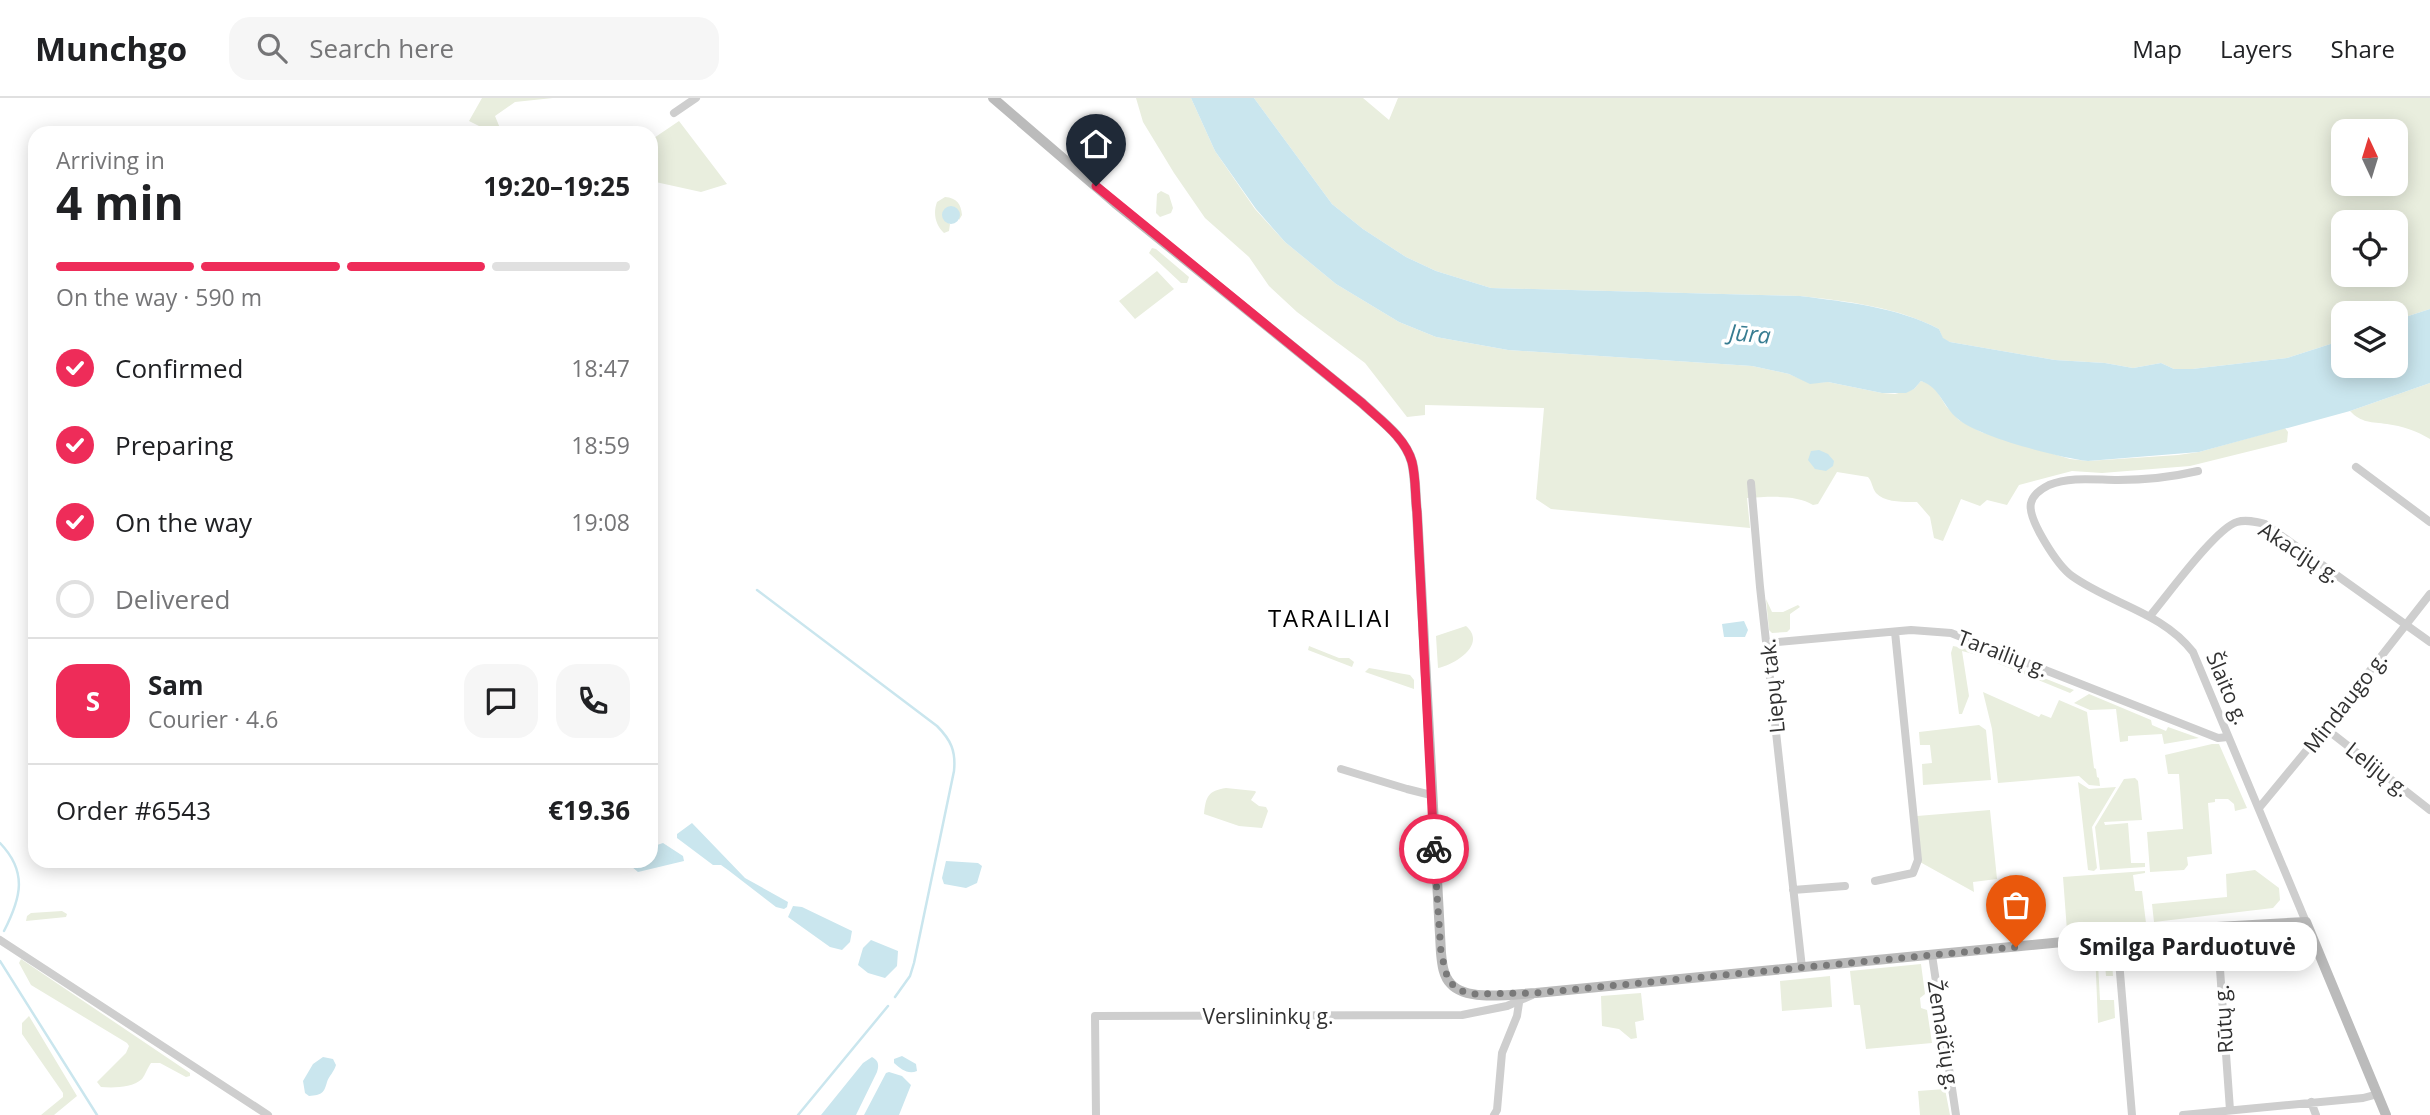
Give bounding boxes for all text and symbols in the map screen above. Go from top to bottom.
search box [229,17,719,80]
text: Munchgo [35,26,187,71]
icon: search [253,29,291,67]
text: Search here [309,30,454,66]
text: Map [2132,32,2182,65]
text: Layers [2220,32,2293,65]
text: Share [2331,32,2395,65]
pin [1066,114,1126,186]
north arrow [2331,119,2408,196]
map controls [2331,119,2408,378]
icon: home [1077,125,1115,163]
text: Arriving in [56,144,165,176]
text: 19:20–19:25 [483,168,630,204]
text: 4 min [56,171,184,233]
button: locate [2331,210,2408,287]
text: On the way · 590 m [56,281,262,313]
button: layers [2331,301,2408,378]
water label: Jūra [1724,315,1772,351]
icon: check [56,349,94,387]
text: Confirmed [115,350,243,386]
text: 18:47 [571,352,630,384]
icon: check [56,426,94,464]
text: Preparing [115,427,233,463]
text: 18:59 [571,429,630,461]
icon: check [56,503,94,541]
text: On the way [115,504,252,540]
text: 19:08 [571,506,630,538]
street label: Akacijų g. [2254,515,2346,589]
text: Delivered [115,581,230,617]
district label: TARAILIAI [1268,601,1392,634]
street label: Tarailių g. [1954,623,2052,683]
street label: Liepų tak. [1753,637,1791,735]
street label: Mindaugo g. [2297,646,2393,758]
street label: Šlaito g. [2200,647,2256,729]
button: chat [464,664,538,738]
button: phone [556,664,630,738]
text: Sam [148,667,204,703]
text: S [86,683,100,719]
text: Courier · 4.6 [148,703,278,735]
street label: Lelijų g. [2340,735,2416,803]
text: Order #6543 [56,792,211,828]
text: €19.36 [548,792,630,828]
courier [1399,814,1469,884]
icon: bike [1415,830,1453,868]
pin [1986,875,2046,947]
icon: bag [1997,886,2035,924]
callout: Smilga Parduotuvė [2058,922,2317,972]
text: Smilga Parduotuvė [2079,930,2296,962]
street label: Žemaičių g. [1922,978,1966,1092]
street label: Rūtų g. [2207,984,2239,1054]
street label: Verslininkų g. [1203,1002,1333,1030]

